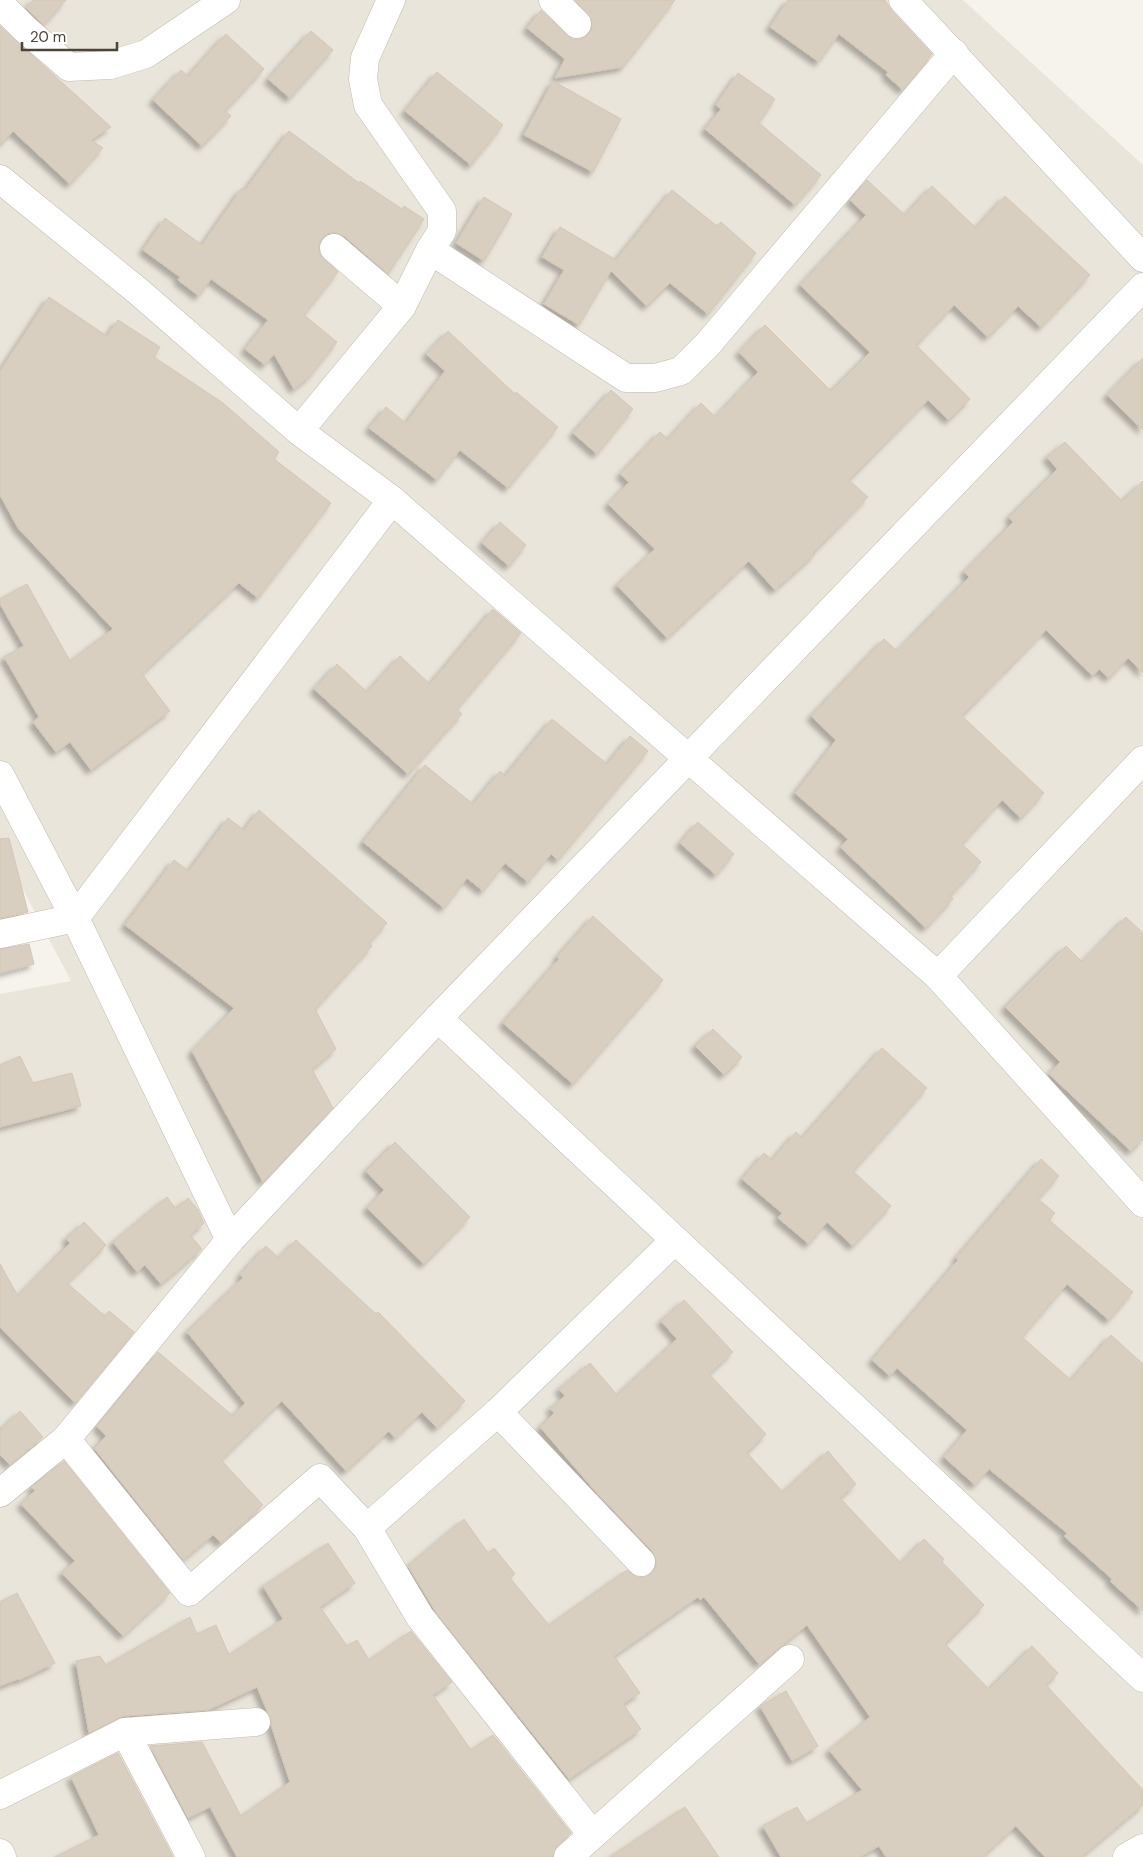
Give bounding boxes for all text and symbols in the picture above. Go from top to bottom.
scale bar [22,20,118,52]
text: 20 m [30,27,66,47]

